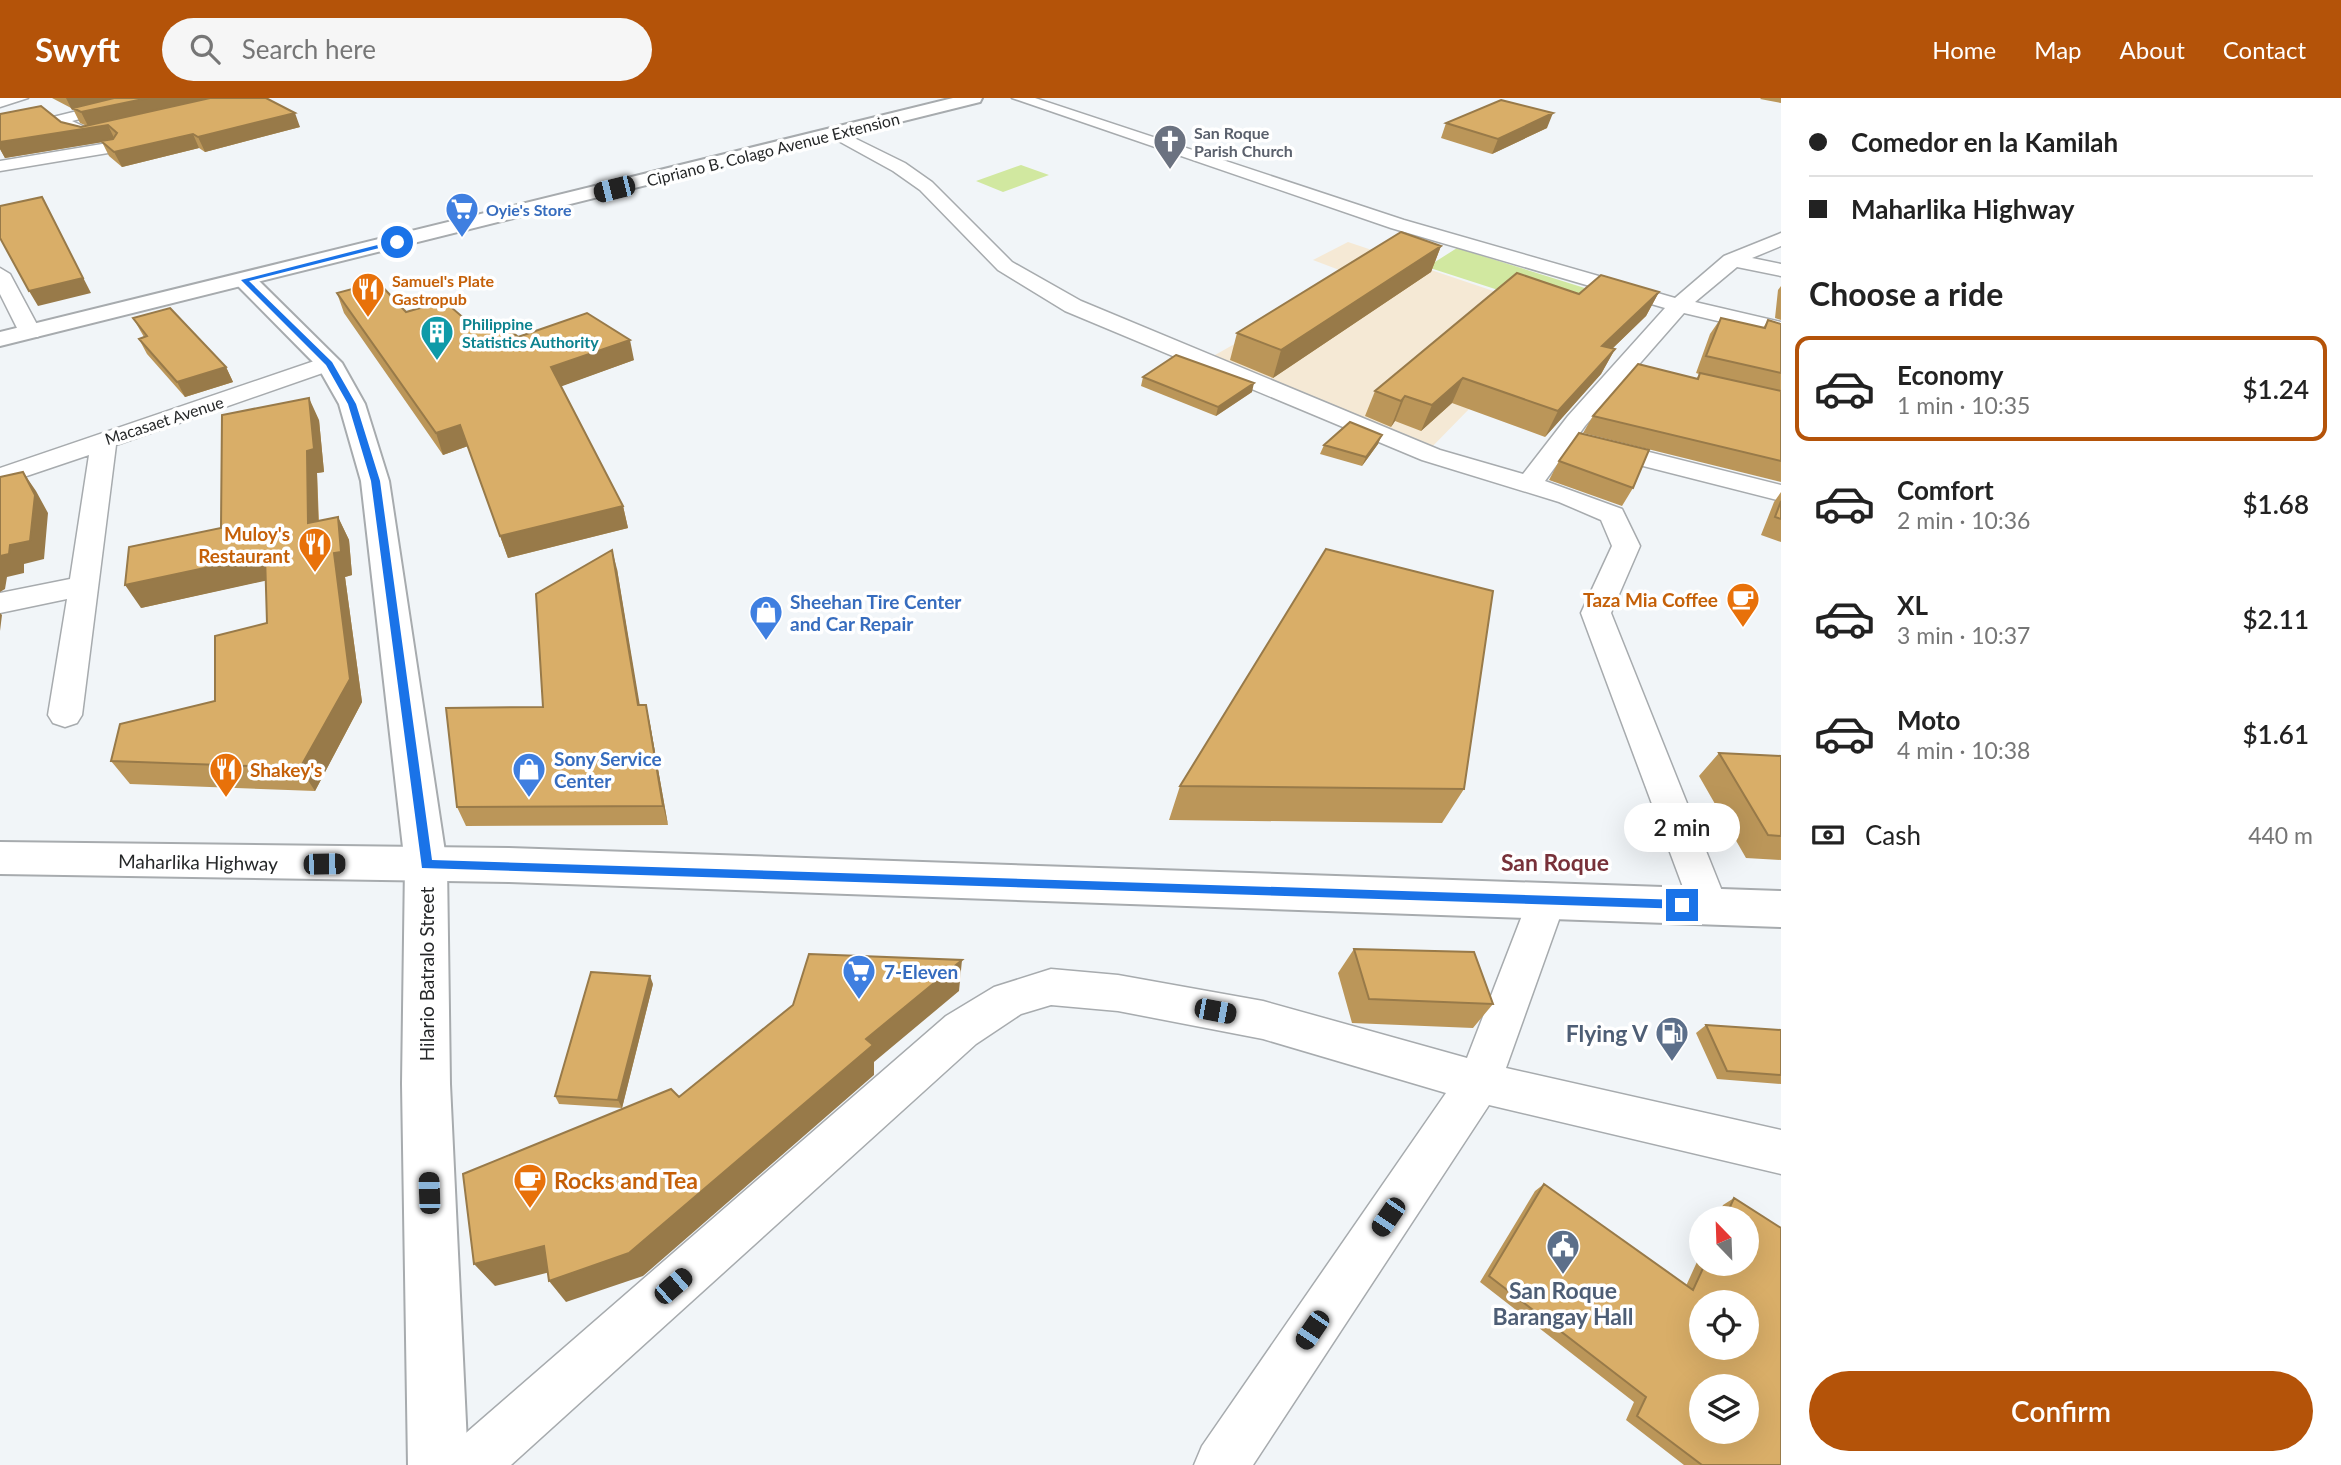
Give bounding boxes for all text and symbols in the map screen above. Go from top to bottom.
search box [162,18,652,81]
text: Swyft [35,29,120,69]
icon: search [186,30,224,68]
text: Search here [242,33,376,65]
text: Home [1932,35,1996,64]
text: Map [2034,35,2082,64]
text: About [2120,35,2185,64]
text: Contact [2223,35,2306,64]
street label: Cipriano B. Colago Avenue Extension [645,108,901,190]
church icon: San Roque Parish Church [1151,122,1189,171]
place label: San Roque Parish Church [1194,123,1293,160]
text: Comedor en la Kamilah [1851,126,2118,158]
car [592,174,637,204]
supermarket icon: Oyie's Store [443,190,481,239]
text: Maharlika Highway [1851,193,2074,225]
place label: Oyie's Store [486,200,572,219]
route start [381,226,413,258]
restaurant icon: Samuel's Plate Gastropub [349,270,387,319]
place label: Samuel's Plate Gastropub [392,271,495,308]
text: Choose a ride [1809,274,2003,313]
building icon: Philippine Statistics Authority [418,313,456,362]
place label: Philippine Statistics Authority [462,314,599,351]
icon: car [1813,357,1876,420]
text: Economy [1897,359,2003,391]
text: $1.24 [2243,373,2309,405]
text: 1 min · 10:35 [1897,391,2030,419]
street label: Macasaet Avenue [102,392,226,448]
icon: car [1813,472,1876,535]
text: Comfort [1897,474,1994,506]
text: $1.68 [2243,488,2309,520]
text: 2 min · 10:36 [1897,506,2030,534]
place label: Muloy's Restaurant [198,522,290,567]
restaurant icon: Muloy's Restaurant [296,525,334,574]
cafe icon: Taza Mia Coffee [1724,580,1762,629]
icon: car [1813,587,1876,650]
place label: Taza Mia Coffee [1583,588,1718,611]
text: XL [1897,589,1928,621]
place label: Sheehan Tire Center and Car Repair [790,590,962,635]
shop icon: Sheehan Tire Center and Car Repair [747,593,785,642]
text: $2.11 [2243,603,2309,635]
text: 3 min · 10:37 [1897,621,2030,649]
icon: car [1813,702,1876,765]
text: Moto [1897,704,1960,736]
text: $1.61 [2243,718,2309,750]
text: 4 min · 10:38 [1897,736,2030,764]
place label: Sony Service Center [554,747,662,792]
restaurant icon: Shakey's [207,750,245,799]
shop icon: Sony Service Center [510,750,548,799]
place label: Shakey's [250,758,322,781]
callout: 2 min [1624,804,1740,852]
text: 2 min [1654,813,1710,841]
icon: cash [1809,816,1847,854]
text: Cash [1865,819,1921,851]
text: 440 m [2248,821,2313,849]
district label: San Roque [1501,848,1609,876]
street label: Maharlika Highway [118,849,278,875]
car [303,853,346,875]
street label: Hilario Batralo Street [415,887,438,1061]
route end [1666,889,1698,921]
supermarket icon: 7-Eleven [840,952,878,1001]
place label: 7-Eleven [884,960,958,983]
car [1193,997,1238,1025]
fuel station icon: Flying V [1653,1014,1691,1063]
place label: Flying V [1566,1019,1649,1047]
cafe icon: Rocks and Tea [511,1161,549,1210]
place label: Rocks and Tea [554,1166,698,1194]
car [418,1172,441,1214]
car [1368,1194,1409,1240]
north arrow [1689,1206,1759,1276]
map controls [1689,1206,1759,1444]
public building icon: San Roque Barangay Hall [1544,1227,1582,1276]
car [651,1264,696,1308]
place label: San Roque Barangay Hall [1493,1276,1633,1330]
button: locate [1689,1290,1759,1360]
car [1292,1307,1333,1353]
button: Confirm [1809,1371,2313,1451]
button: layers [1689,1374,1759,1444]

